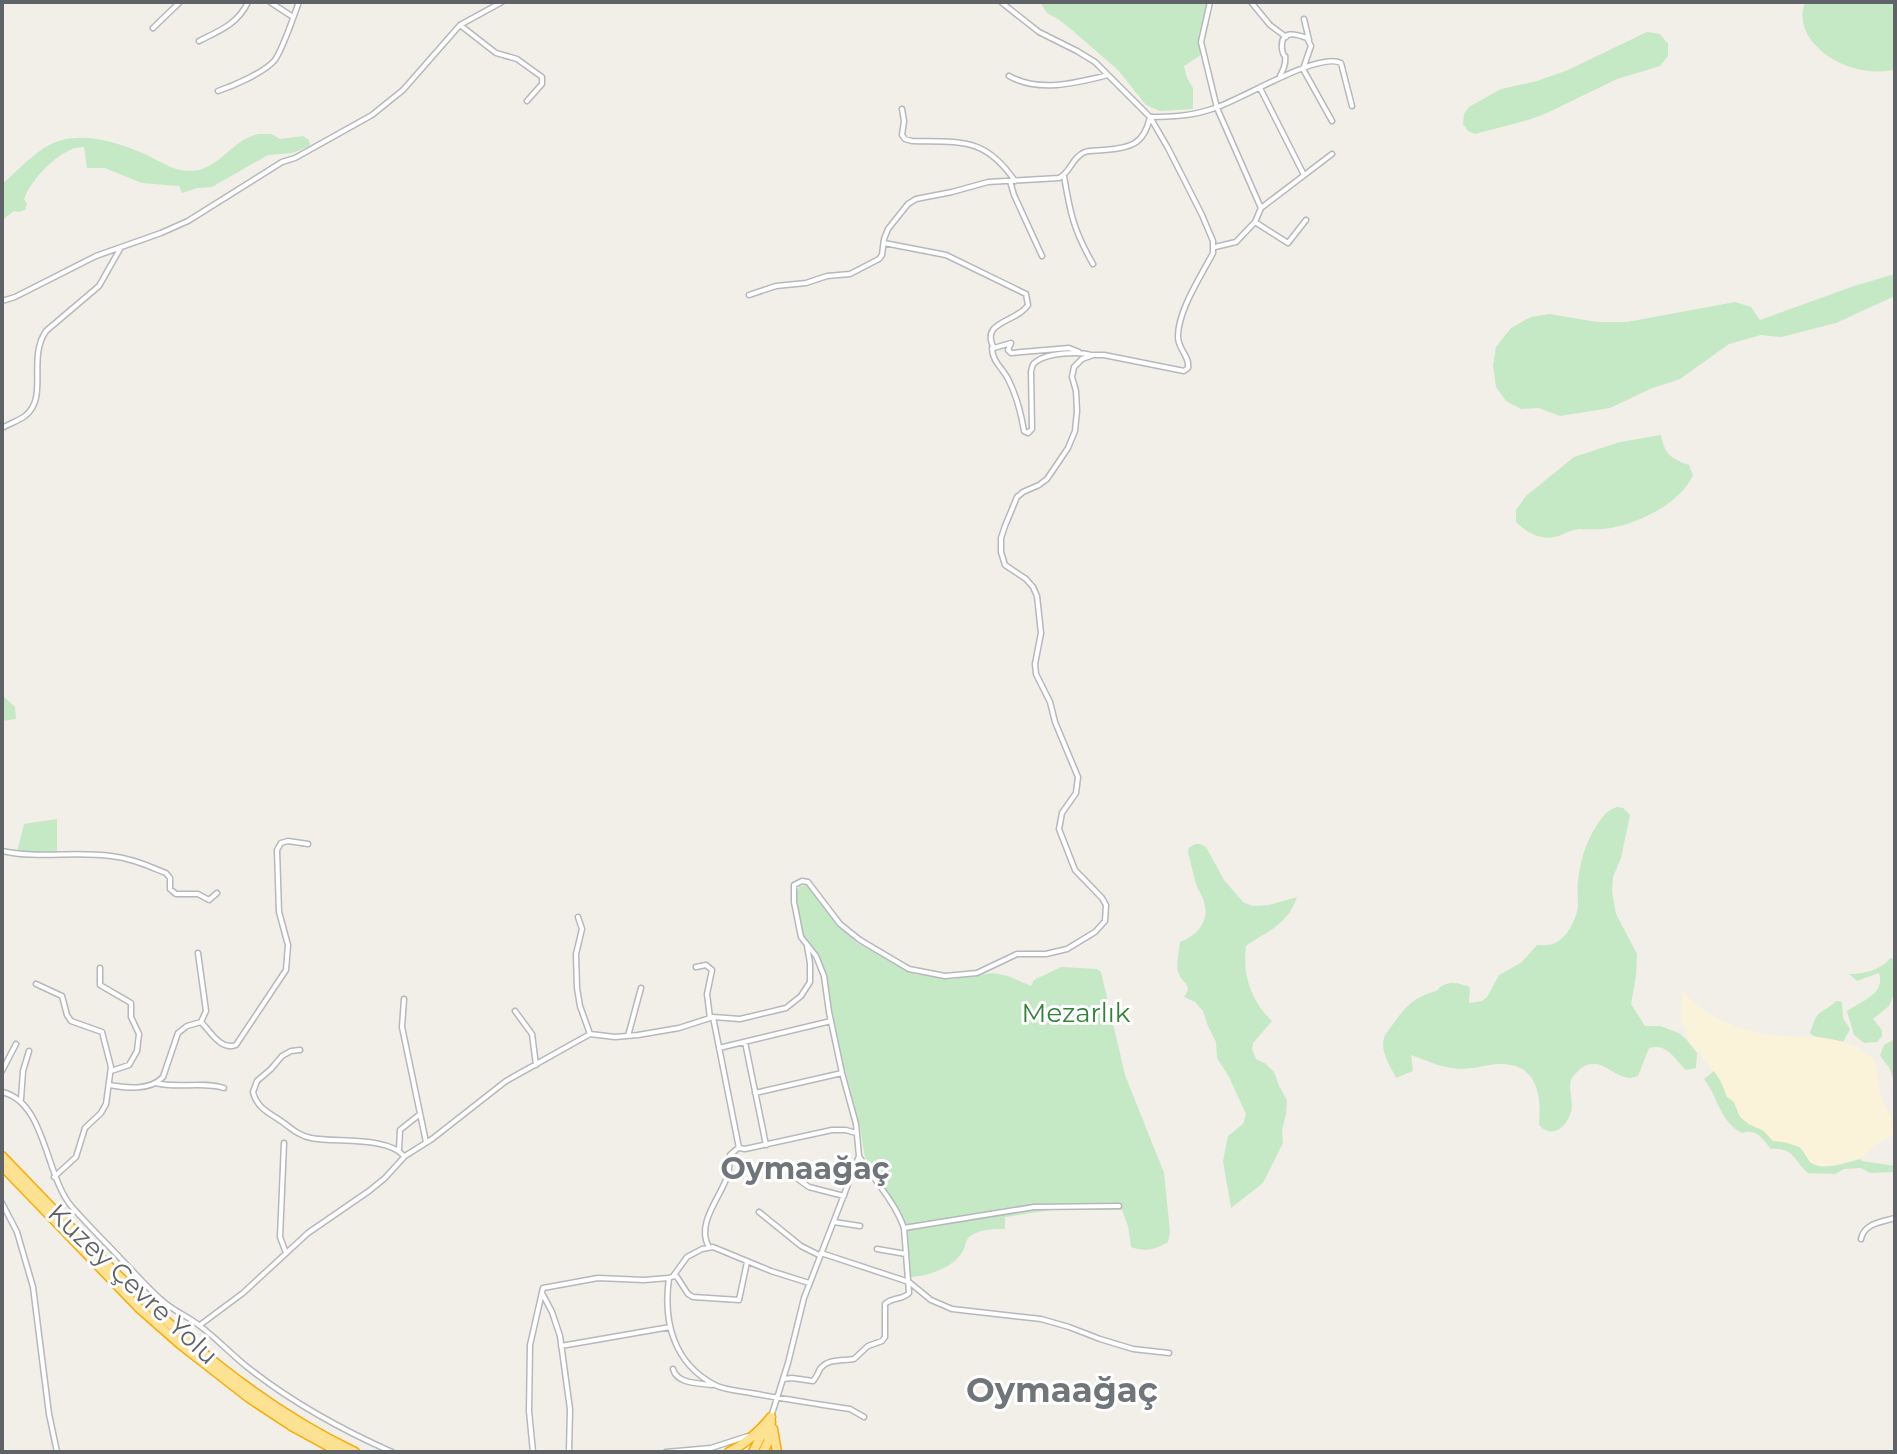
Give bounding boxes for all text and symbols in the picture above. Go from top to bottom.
park label: Mezarlık [1022,997,1131,1029]
district label: Oymaağaç [720,1150,890,1187]
street label: Kuzey Çevre Yolu [41,1197,225,1371]
district label: Oymaağaç [966,1369,1158,1411]

